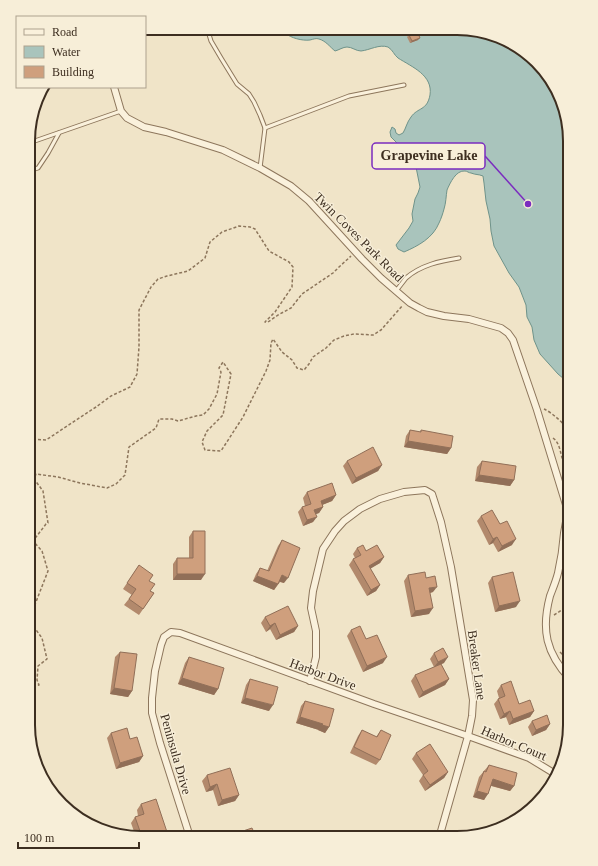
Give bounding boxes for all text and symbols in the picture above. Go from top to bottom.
legend [16,16,146,88]
text: Road [52,25,77,39]
text: Water [52,45,80,59]
text: Building [52,65,94,79]
callout: Grapevine Lake [372,143,485,169]
text: Grapevine Lake [381,148,477,163]
street label: Twin Coves Park Road [311,189,407,285]
street label: Breaker Lane [465,629,489,701]
street label: Harbor Drive [288,655,359,693]
street label: Peninsula Drive [157,712,195,796]
street label: Harbor Court [479,722,549,764]
scale bar [18,824,139,850]
text: 100 m [24,831,55,845]

